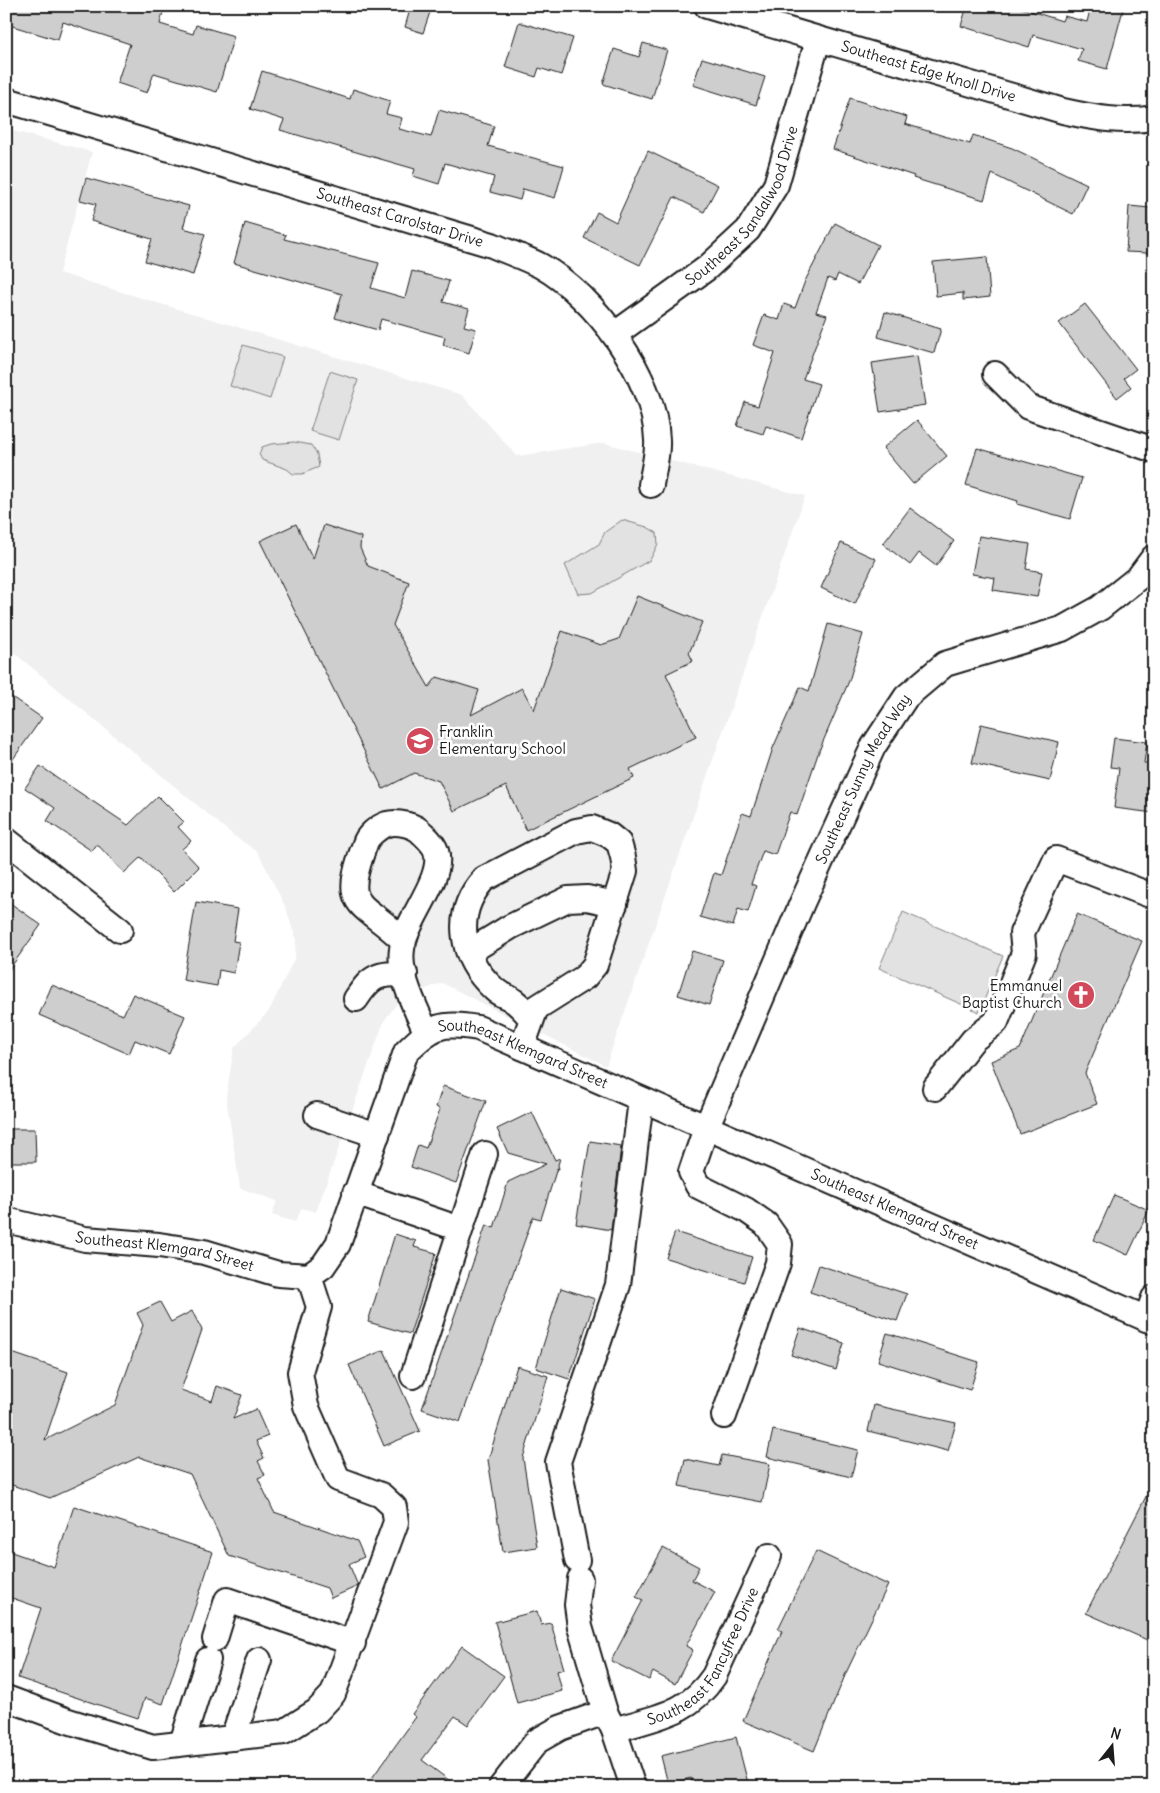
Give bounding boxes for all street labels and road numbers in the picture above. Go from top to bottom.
street label: Southeast Edge Knoll Drive [839,36,1018,106]
street label: Southeast Sandalwood Drive [681,124,802,290]
street label: Southeast Carolstar Drive [314,183,486,251]
street label: Southeast Sunny Mead Way [811,690,914,867]
street label: Southeast Klemgard Street [436,1015,611,1092]
street label: Southeast Klemgard Street [808,1164,981,1253]
street label: Southeast Klemgard Street [74,1227,256,1275]
street label: Southeast Fancyfree Drive [645,1584,762,1729]

